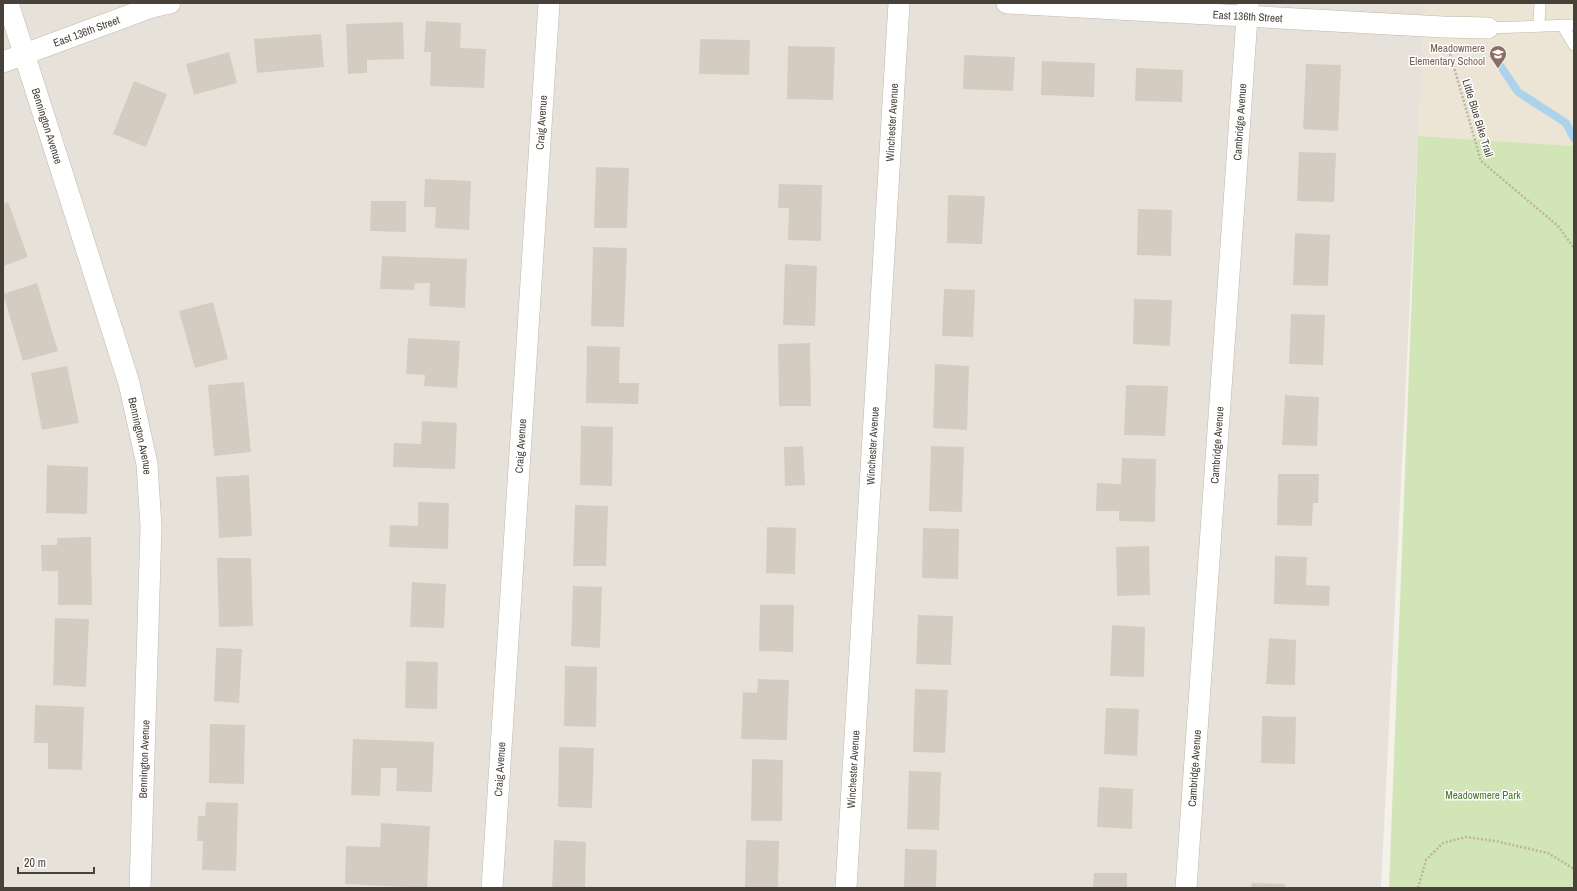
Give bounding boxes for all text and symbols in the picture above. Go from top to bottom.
street label: East 136th Street [1212,7,1283,25]
street label: East 136th Street [51,12,122,50]
place label: Meadowmere Elementary School [1409,41,1485,68]
school or university icon: Meadowmere Elementary School [1488,44,1508,69]
street label: Little Blue Bike Trail [1460,77,1496,159]
street label: Winchester Avenue [883,83,901,162]
street label: Cambridge Avenue [1230,83,1249,161]
street label: Bennington Avenue [29,86,66,166]
street label: Craig Avenue [533,95,550,150]
street label: Bennington Avenue [125,396,155,475]
street label: Winchester Avenue [863,406,882,485]
street label: Cambridge Avenue [1207,406,1227,484]
street label: Craig Avenue [512,418,529,474]
street label: Bennington Avenue [136,719,152,799]
street label: Cambridge Avenue [1185,729,1204,807]
street label: Winchester Avenue [844,730,862,809]
street label: Craig Avenue [491,742,508,797]
park label: Meadowmere Park [1445,788,1521,802]
scale bar [18,849,94,875]
text: 20 m [24,855,46,871]

